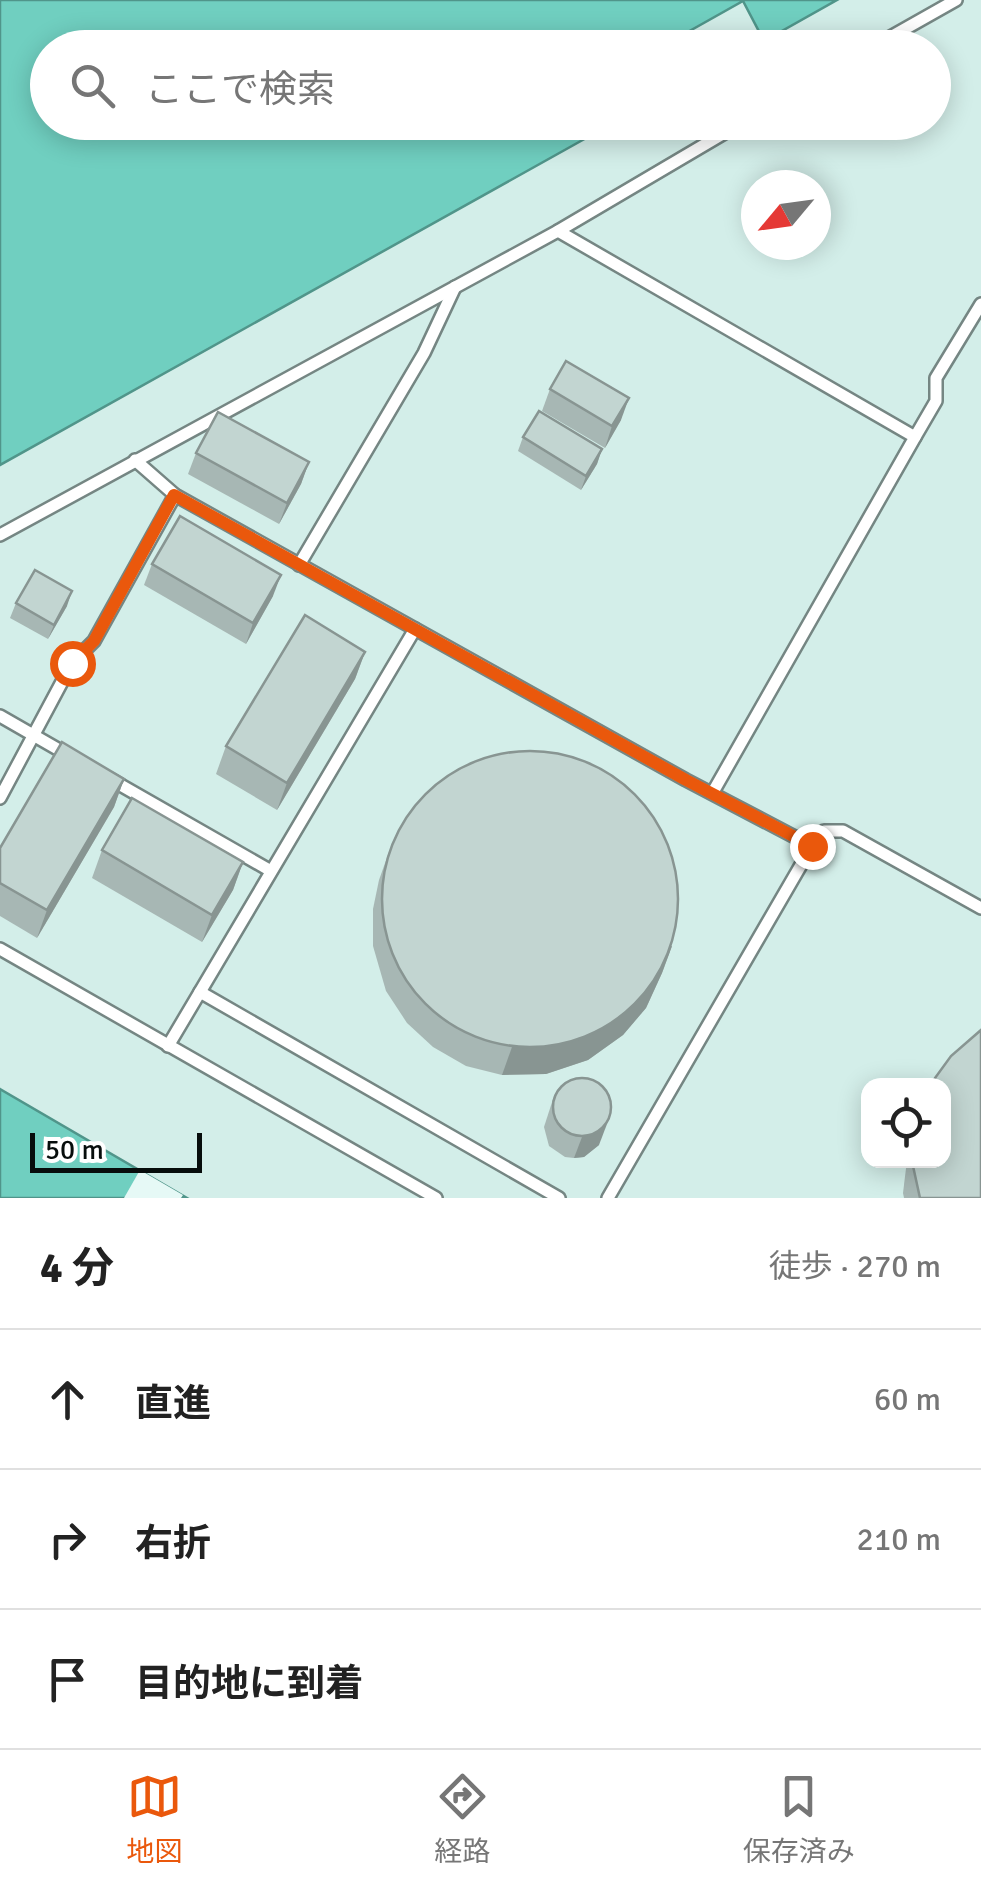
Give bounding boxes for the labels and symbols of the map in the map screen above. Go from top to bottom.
north arrow [741,170,831,260]
route start [50,641,96,687]
route end [790,824,836,870]
scale bar [30,1128,202,1172]

